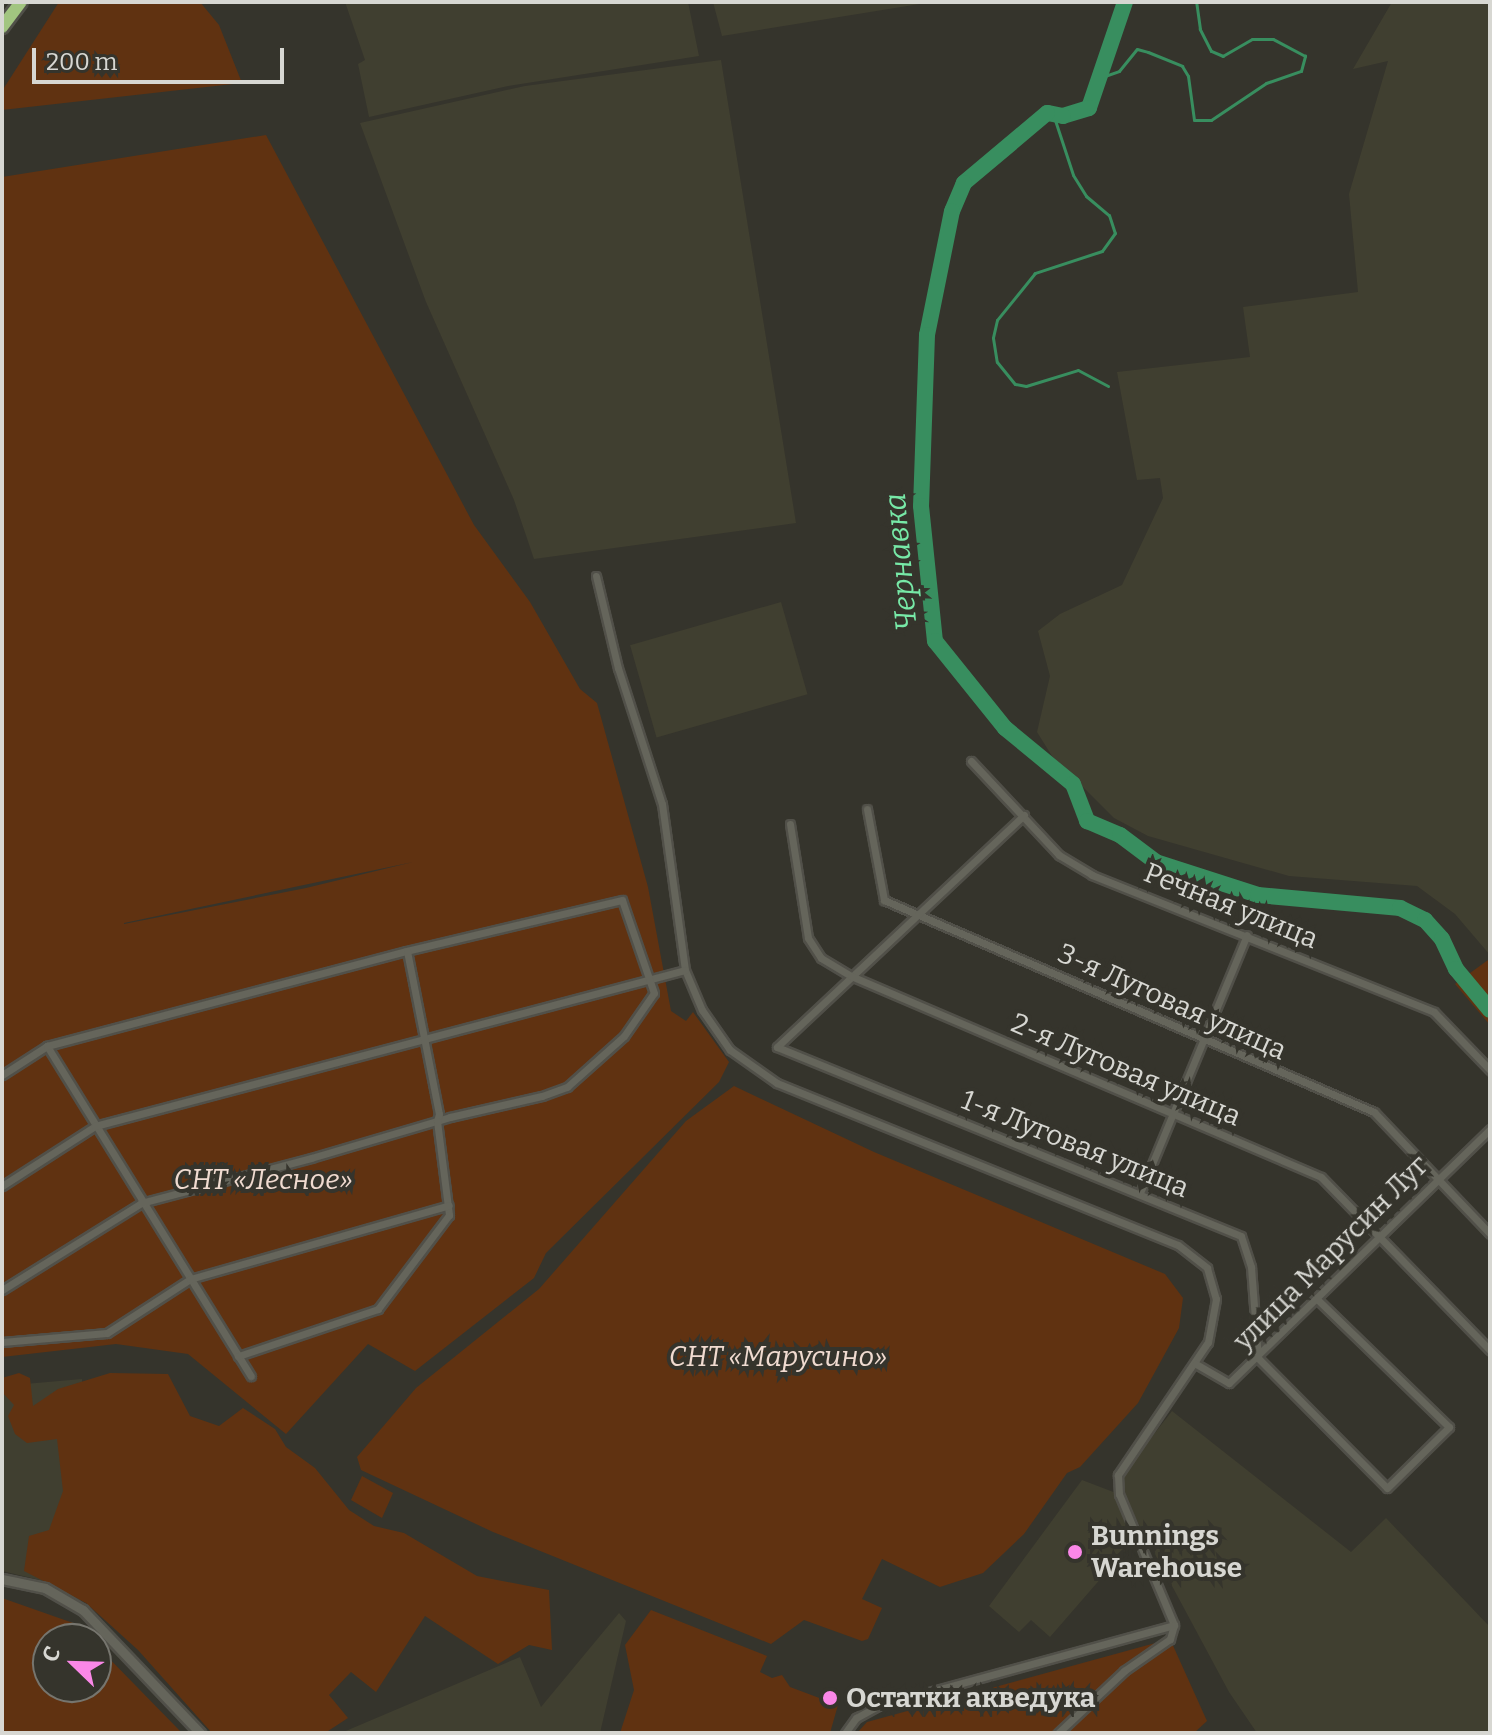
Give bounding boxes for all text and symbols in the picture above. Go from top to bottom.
scale bar [36,32,288,82]
text: 200 m [46,48,118,76]
water label: Чернавка [877,492,925,632]
street label: Речная улица [1139,856,1323,956]
street label: 3-я Луговая улица [1052,936,1292,1068]
street label: 2-я Луговая улица [1006,1006,1246,1134]
street label: 1-я Луговая улица [956,1083,1194,1205]
street label: улица Марусин Луг [1227,1149,1435,1357]
park label: СНТ «Лесное» [173,1163,353,1197]
park label: СНТ «Марусино» [669,1340,887,1374]
place label: Bunnings Warehouse [1091,1519,1242,1585]
marker: Bunnings Warehouse [1066,1543,1084,1561]
north arrow [32,1623,112,1703]
text: С [36,1643,66,1666]
place label: Остатки акведука [846,1681,1095,1715]
marker: Остатки акведука [821,1689,839,1707]

